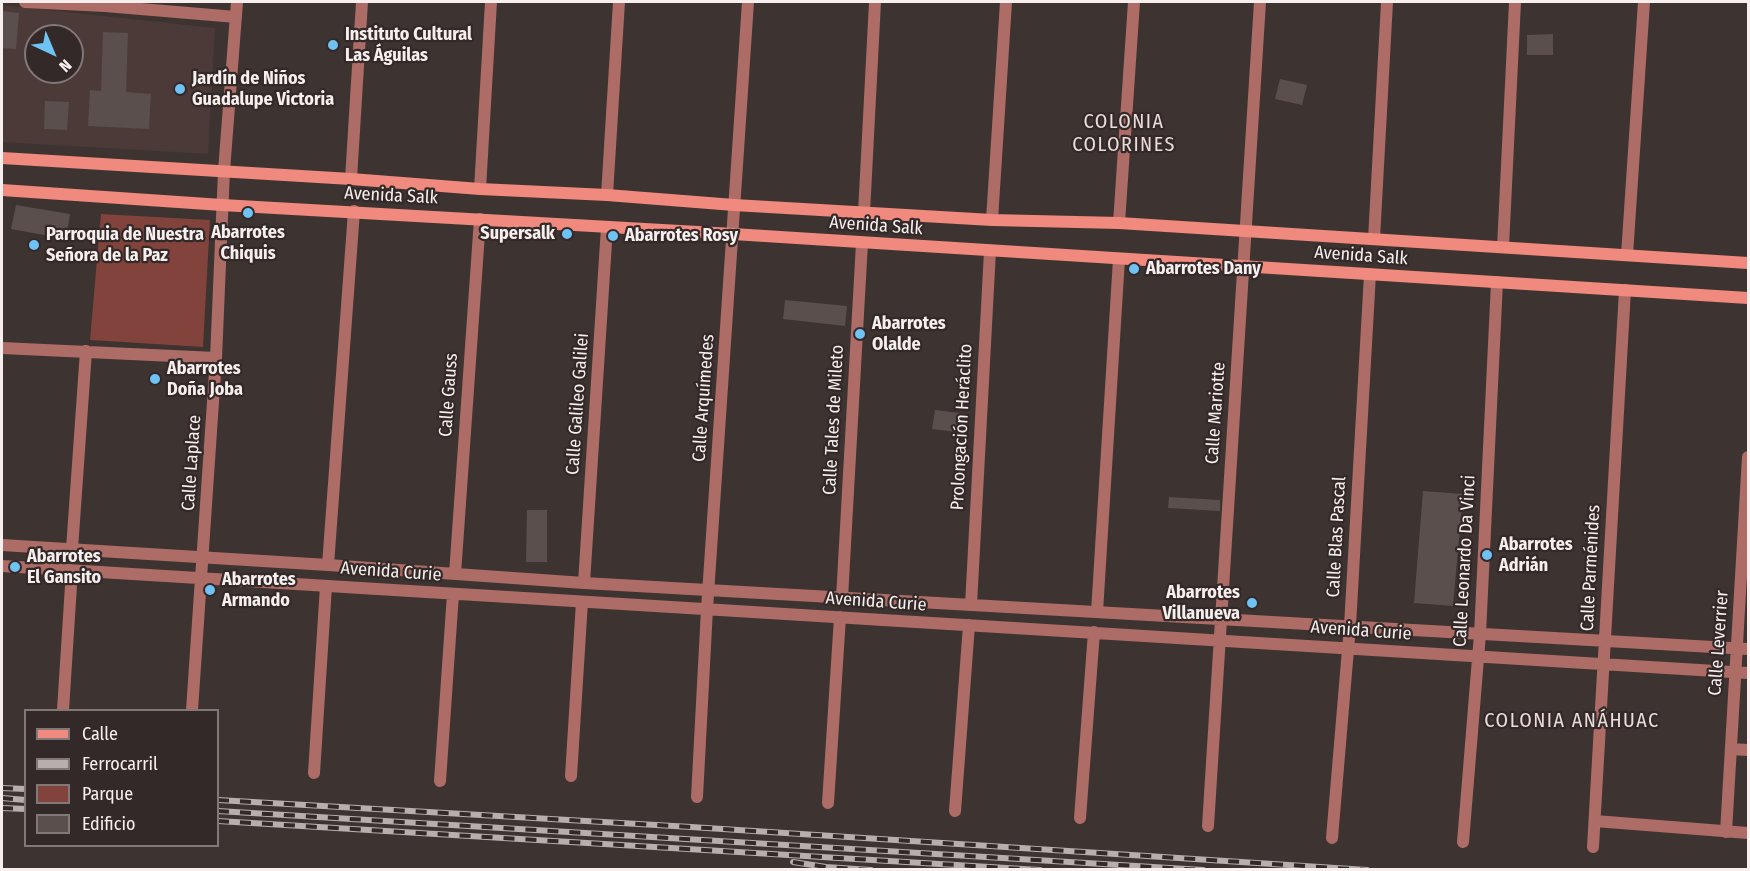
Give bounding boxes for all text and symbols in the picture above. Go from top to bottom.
north arrow [24,24,84,84]
place label: Instituto Cultural Las Águilas [345,24,472,66]
marker: Instituto Cultural Las Águilas [326,38,340,52]
text: N [55,56,76,76]
place label: Jardín de Niños Guadalupe Victoria [192,68,334,110]
marker: Jardín de Niños Guadalupe Victoria [173,82,187,96]
district label: COLONIA COLORINES [1072,110,1176,157]
street label: Avenida Salk [344,183,438,209]
marker: Abarrotes Chiquis [241,206,255,220]
street label: Avenida Salk [828,212,924,240]
place label: Abarrotes Chiquis [211,222,285,264]
place label: Supersalk [480,223,555,245]
place label: Parroquia de Nuestra Señora de la Paz [46,224,204,266]
place label: Abarrotes Rosy [625,225,738,247]
marker: Supersalk [560,227,574,241]
marker: Abarrotes Rosy [606,229,620,243]
marker: Parroquia de Nuestra Señora de la Paz [27,238,41,252]
street label: Avenida Salk [1313,242,1409,270]
place label: Abarrotes Dany [1146,258,1261,280]
marker: Abarrotes Dany [1127,262,1141,276]
place label: Abarrotes Olalde [872,313,946,356]
marker: Abarrotes Olalde [853,327,867,341]
street label: Calle Galileo Galilei [562,332,594,476]
street label: Calle Arquímedes [689,333,719,463]
street label: Prolongación Heráclito [947,343,977,511]
street label: Calle Tales de Mileto [819,344,849,496]
street label: Calle Gauss [435,352,463,438]
place label: Abarrotes Doña Joba [167,358,243,400]
street label: Calle Mariotte [1202,361,1230,465]
marker: Abarrotes Doña Joba [148,372,162,386]
street label: Calle Laplace [178,414,206,512]
street label: Calle Leonardo Da Vinci [1450,474,1480,648]
street label: Calle Blas Pascal [1323,476,1351,598]
street label: Calle Parménides [1577,504,1605,632]
place label: Abarrotes Adrián [1499,534,1573,576]
place label: Abarrotes El Gansito [27,546,101,588]
marker: Abarrotes Adrián [1480,548,1494,562]
street label: Avenida Curie [340,558,442,586]
marker: Abarrotes El Gansito [8,560,22,574]
place label: Abarrotes Armando [222,569,296,612]
place label: Abarrotes Villanueva [1162,582,1240,624]
marker: Abarrotes Armando [203,583,217,597]
street label: Avenida Curie [825,588,927,616]
street label: Calle Leverrier [1705,590,1733,696]
marker: Abarrotes Villanueva [1245,596,1259,610]
street label: Avenida Curie [1310,617,1412,645]
legend [24,709,219,847]
district label: COLONIA ANÁHUAC [1484,709,1660,733]
text: Calle [82,723,118,745]
text: Ferrocarril [82,753,158,775]
text: Parque [82,783,133,805]
text: Edificio [82,813,135,835]

